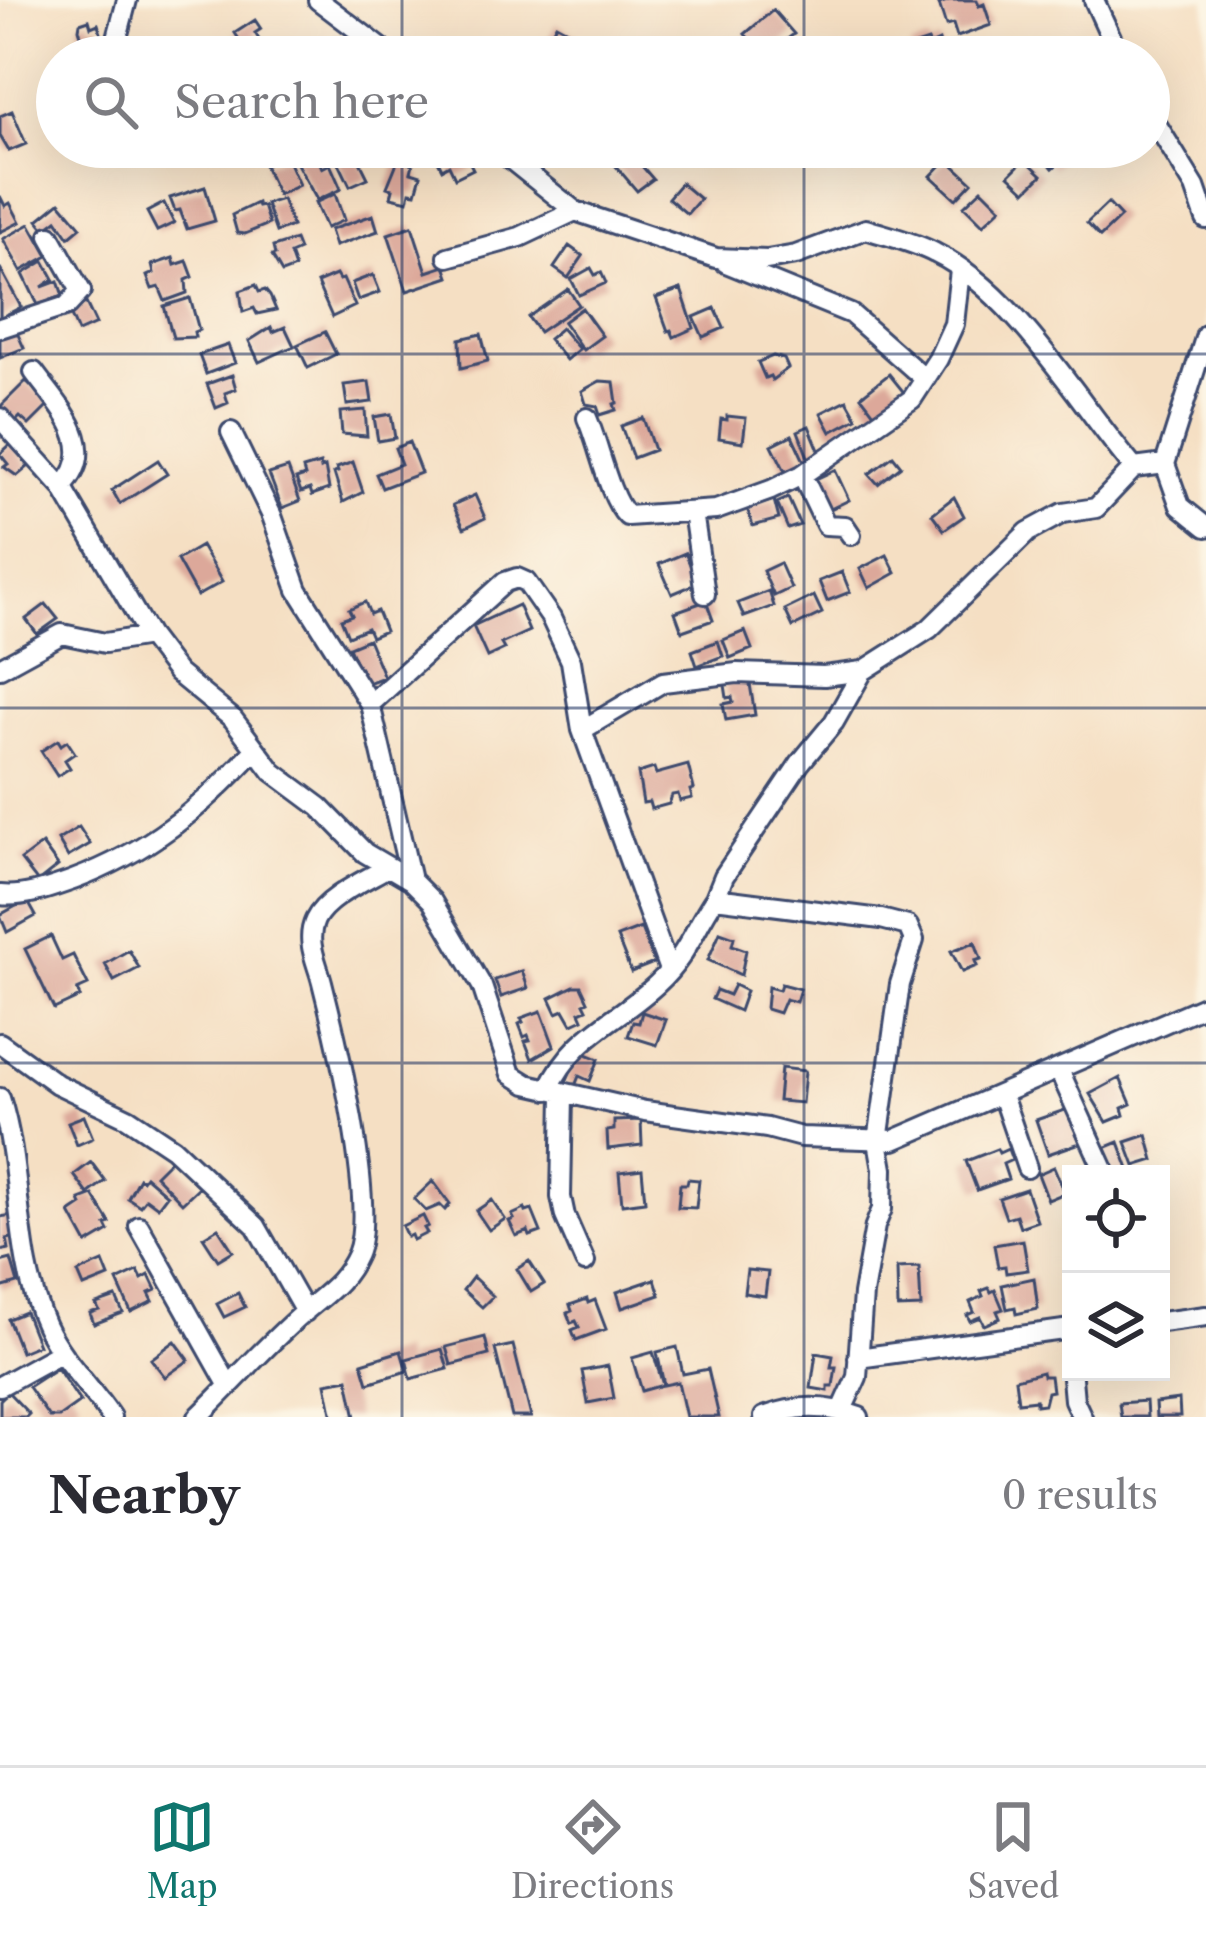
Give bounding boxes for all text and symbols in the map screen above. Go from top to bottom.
search box [36,36,1170,168]
icon: search [78,69,144,135]
text: Search here [174,74,429,130]
map controls [1062,1165,1170,1381]
button: locate [1062,1165,1170,1273]
button: layers [1062,1273,1170,1381]
text: Nearby [48,1464,240,1526]
text: 0 results [1002,1471,1158,1519]
tab: Map [147,1794,218,1907]
tab: Directions [511,1794,674,1907]
tab: Saved [968,1794,1059,1907]

